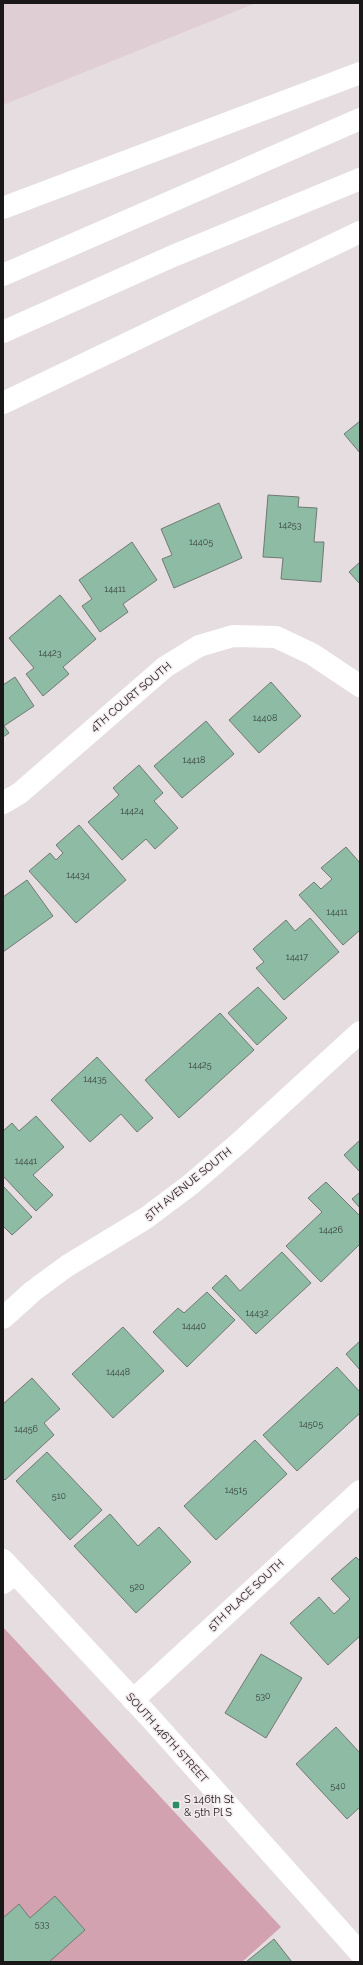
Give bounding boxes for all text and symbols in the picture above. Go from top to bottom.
house number: 14253 [278,520,302,530]
house number: 14405 [189,537,213,547]
house number: 14411 [104,584,126,594]
house number: 14423 [38,648,62,658]
street label: 4TH COURT SOUTH [88,659,174,735]
house number: 14408 [253,713,277,723]
house number: 14418 [183,755,205,765]
house number: 14424 [120,806,144,816]
house number: 14434 [66,870,90,880]
house number: 14411 [326,907,348,917]
house number: 14417 [286,952,308,962]
house number: 14425 [188,1060,212,1070]
house number: 14435 [83,1074,107,1084]
street label: 5TH AVENUE SOUTH [142,1145,234,1223]
house number: 14441 [15,1156,37,1166]
house number: 14426 [319,1225,343,1235]
house number: 14432 [245,1308,269,1318]
house number: 14440 [182,1321,207,1331]
house number: 14448 [106,1367,130,1377]
house number: 14505 [299,1419,323,1429]
house number: 14456 [14,1424,39,1434]
house number: 14515 [225,1485,247,1495]
house number: 510 [52,1491,67,1501]
street label: 5TH PLACE SOUTH [205,1557,287,1633]
house number: 520 [129,1582,145,1592]
street label: SOUTH 146TH STREET [123,1690,211,1786]
house number: 530 [255,1691,271,1701]
house number: 540 [330,1781,346,1791]
place label: S 146th St & 5th Pl S [184,1793,234,1819]
marker: S 146th St & 5th Pl S [171,1800,181,1810]
house number: 533 [35,1919,49,1929]

